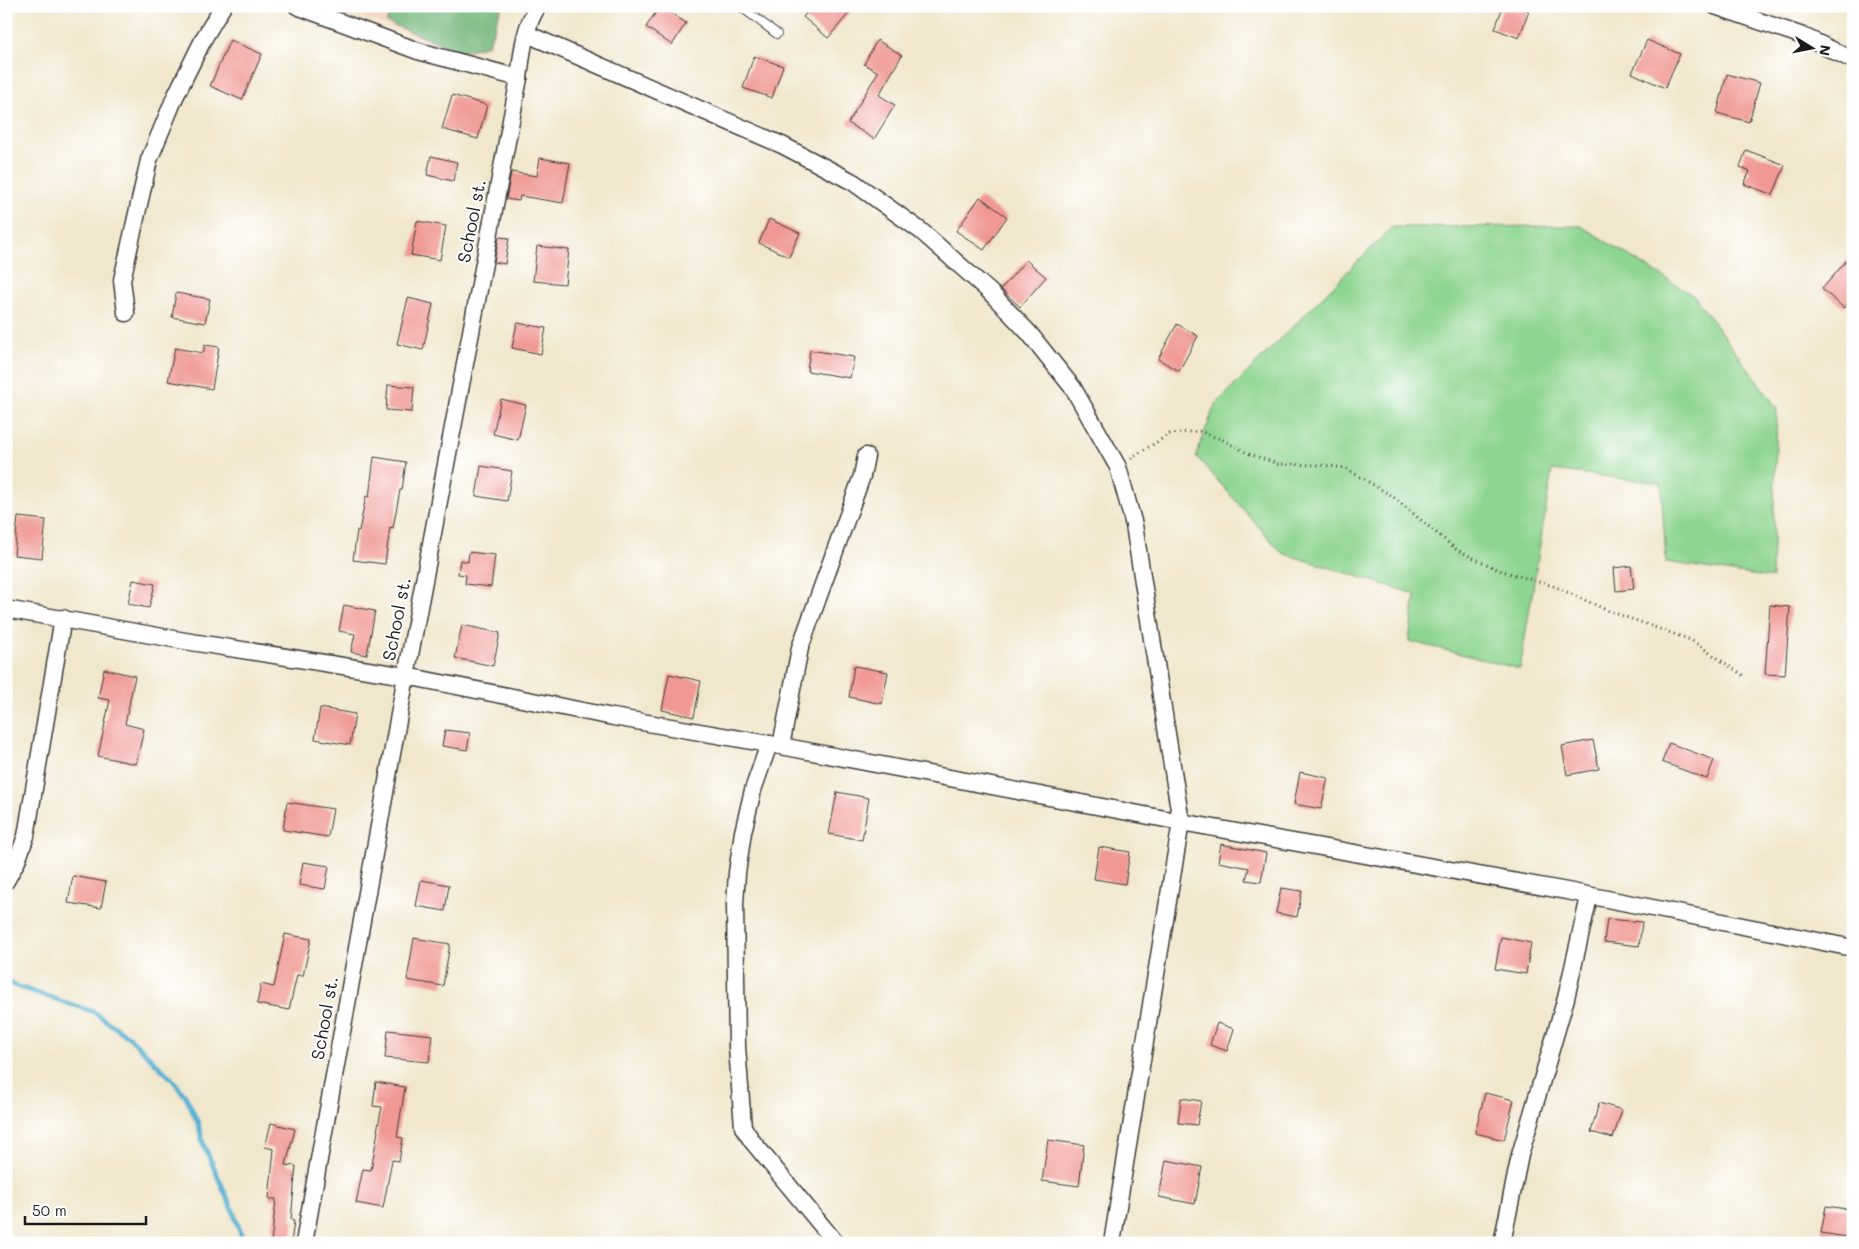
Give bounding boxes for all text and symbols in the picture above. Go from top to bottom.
north arrow [1786,22,1836,72]
text: N [1815,43,1836,57]
street label: School st. [451,177,491,265]
street label: School st. [376,575,416,663]
street label: School st. [305,974,343,1062]
scale bar [25,1194,146,1226]
text: 50 m [32,1200,67,1220]

